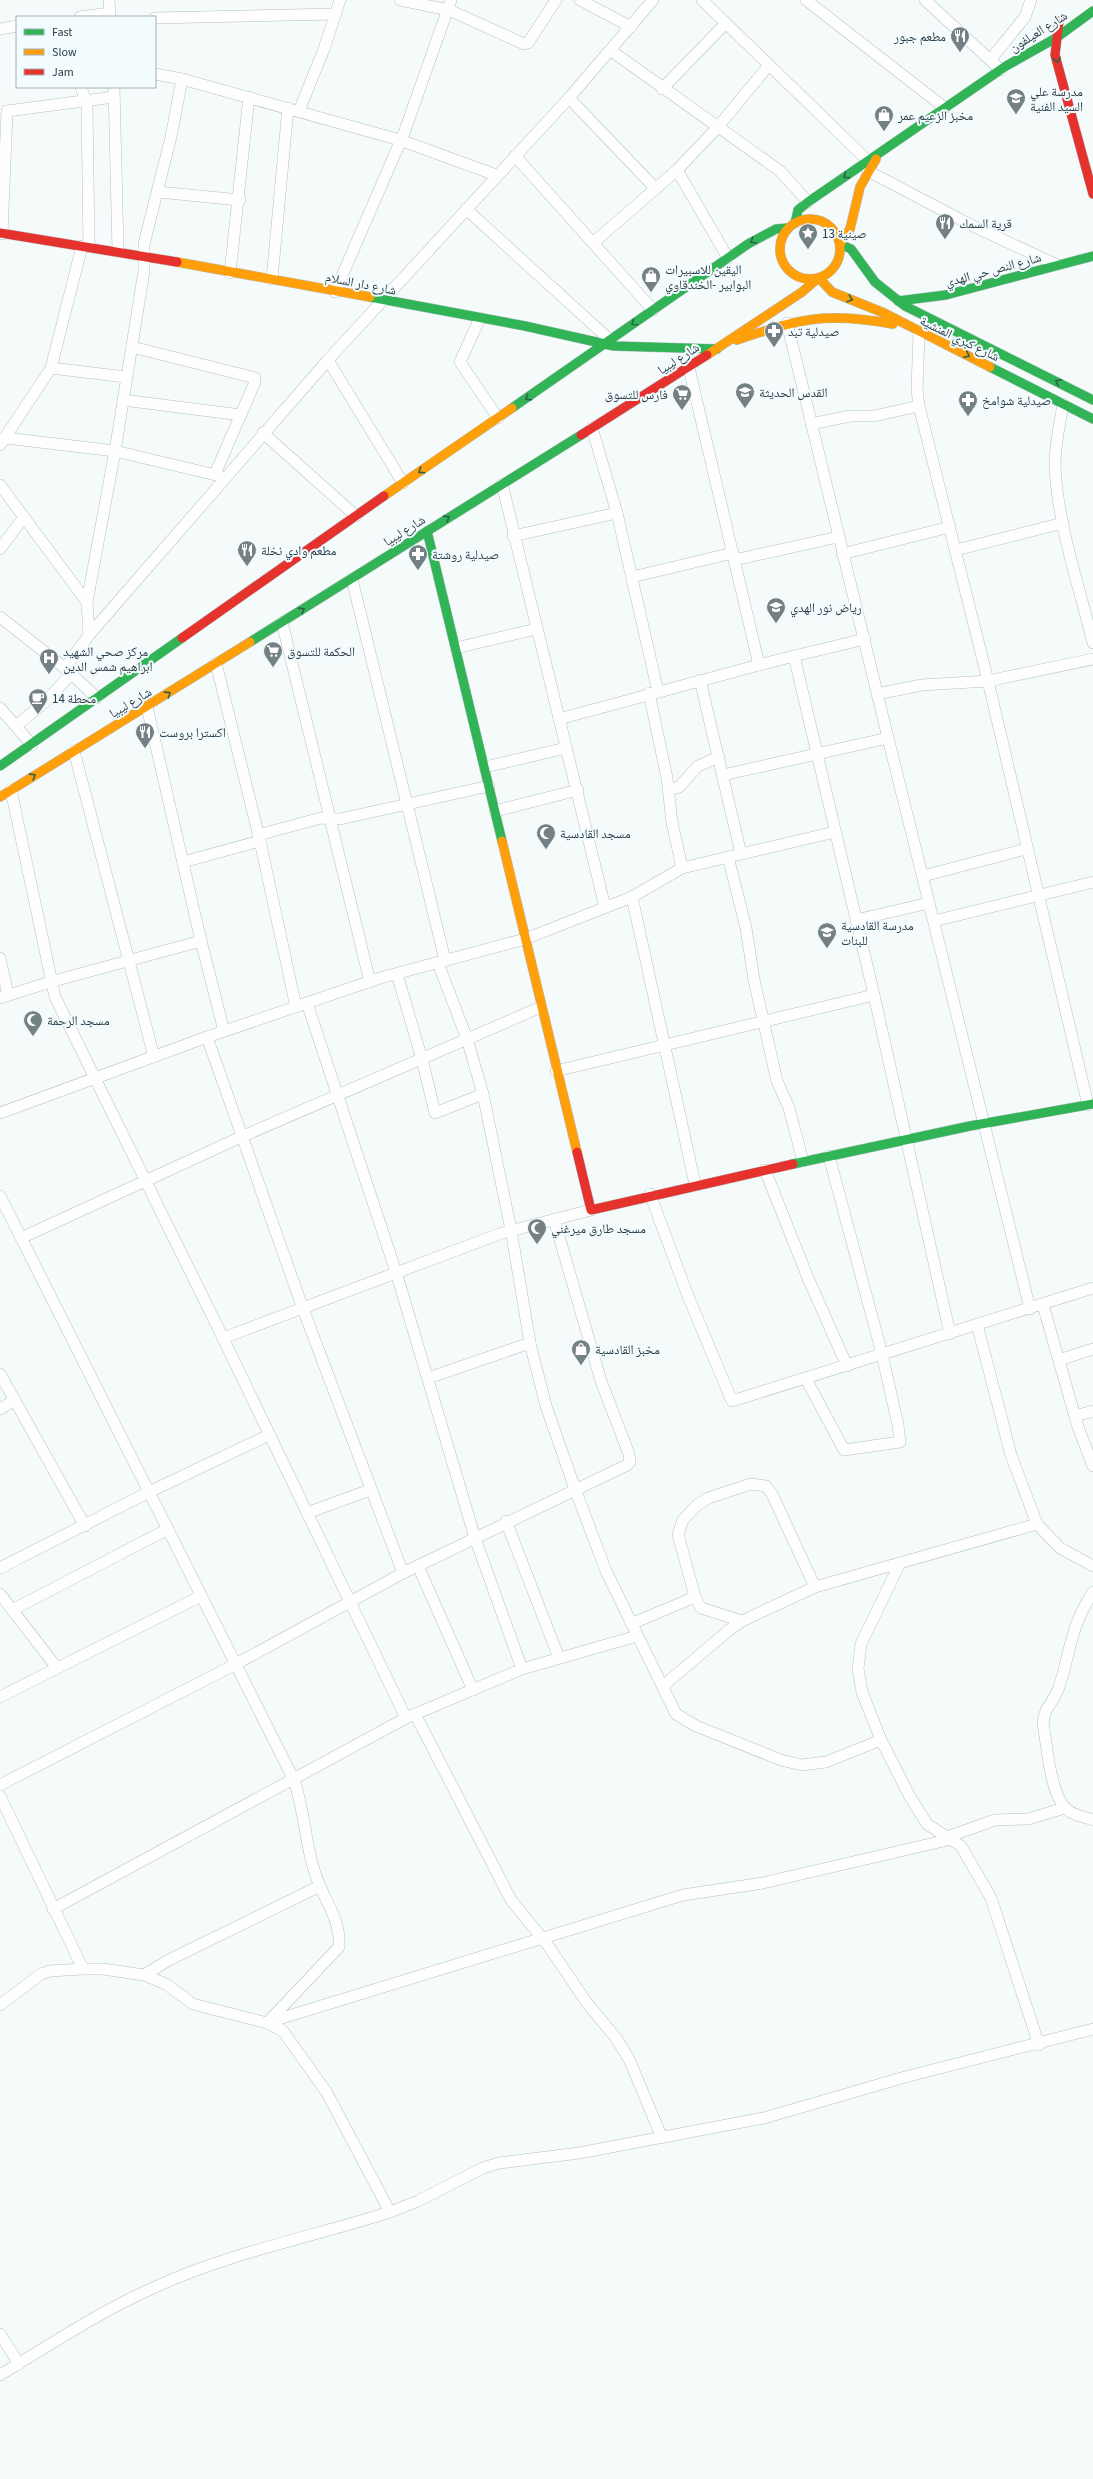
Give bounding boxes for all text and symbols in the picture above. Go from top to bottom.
street label: شارع العيلفون [1006,7,1071,57]
legend [16,16,156,88]
text: Fast [52,24,72,41]
restaurant icon: مطعم جبور [949,25,971,53]
place label: مطعم جبور [893,28,946,46]
text: Slow [52,44,77,61]
one-way arrow [1052,56,1060,63]
text: Jam [52,64,74,81]
place label: مدرسة علي السيد الفنية [1030,83,1083,116]
school or university icon: مدرسة علي السيد الفنية [1005,87,1027,115]
shop icon: مخبز الزعيم عمر [873,104,895,132]
place label: مخبز الزعيم عمر [897,107,973,125]
one-way arrow [843,171,850,178]
restaurant icon: قرية السمك [934,212,956,240]
place label: قرية السمك [959,215,1012,233]
place icon: صينية 13 [797,222,819,250]
place label: صينية 13 [822,225,867,243]
one-way arrow [750,237,757,244]
street label: شارع النص حي الهدي [943,249,1044,293]
place label: اليقين للاسبيرات البوابير -الخندقاوي [665,261,751,295]
shop icon: اليقين للاسبيرات البوابير -الخندقاوي [640,265,662,293]
street label: شارع دار السلام [324,268,398,300]
one-way arrow [846,295,853,303]
street label: شارع كبري المنشية [916,312,1002,367]
one-way arrow [632,318,639,325]
pharmacy icon: صيدلية تبد [763,320,785,348]
place label: صيدلية تبد [788,323,839,341]
street label: شارع ليبيا [654,339,703,379]
one-way arrow [963,350,970,358]
one-way arrow [1055,379,1062,387]
school or university icon: القدس الحديثة [734,381,756,409]
supermarket icon: فارس للتسوق [671,383,693,411]
place label: القدس الحديثة [759,384,828,402]
place label: فارس للتسوق [605,386,668,404]
pharmacy icon: صيدلية شوامخ [957,389,979,417]
place label: صيدلية شوامخ [982,392,1051,410]
one-way arrow [525,393,532,401]
one-way arrow [418,466,425,474]
street label: شارع ليبيا [380,511,429,551]
one-way arrow [443,516,450,523]
restaurant icon: مطعم وادي نخلة [236,539,258,567]
place label: مطعم وادي نخلة [261,542,337,561]
pharmacy icon: صيدلية روشتة [407,543,429,571]
place label: صيدلية روشتة [432,546,499,564]
school or university icon: رياض نور الهدي [765,596,787,624]
place label: رياض نور الهدي [790,599,862,618]
one-way arrow [298,607,305,615]
supermarket icon: الحكمة للتسوق [262,640,284,668]
place label: مركز صحي الشهيد ابراهيم شمس الدين [63,643,153,676]
place label: الحكمة للتسوق [287,643,355,661]
hospital icon: مركز صحي الشهيد ابراهيم شمس الدين [38,647,60,675]
street label: شارع ليبيا [106,683,155,723]
cafe icon: محطة 14 [27,687,49,715]
place label: محطة 14 [52,690,96,708]
one-way arrow [164,691,171,699]
restaurant icon: اكسترا بروست [134,721,156,749]
place label: اكسترا بروست [159,724,226,742]
one-way arrow [29,774,36,781]
mosque icon: مسجد القادسية [535,822,557,850]
place label: مسجد القادسية [560,825,631,843]
place label: مدرسة القادسية للبنات [841,917,914,950]
school or university icon: مدرسة القادسية للبنات [816,921,838,949]
mosque icon: مسجد الرحمة [22,1009,44,1037]
place label: مسجد الرحمة [47,1012,110,1030]
mosque icon: مسجد طارق ميرغني [526,1217,548,1245]
place label: مسجد طارق ميرغني [551,1220,646,1239]
shop icon: مخبز القادسية [570,1338,592,1366]
place label: مخبز القادسية [595,1341,660,1359]

